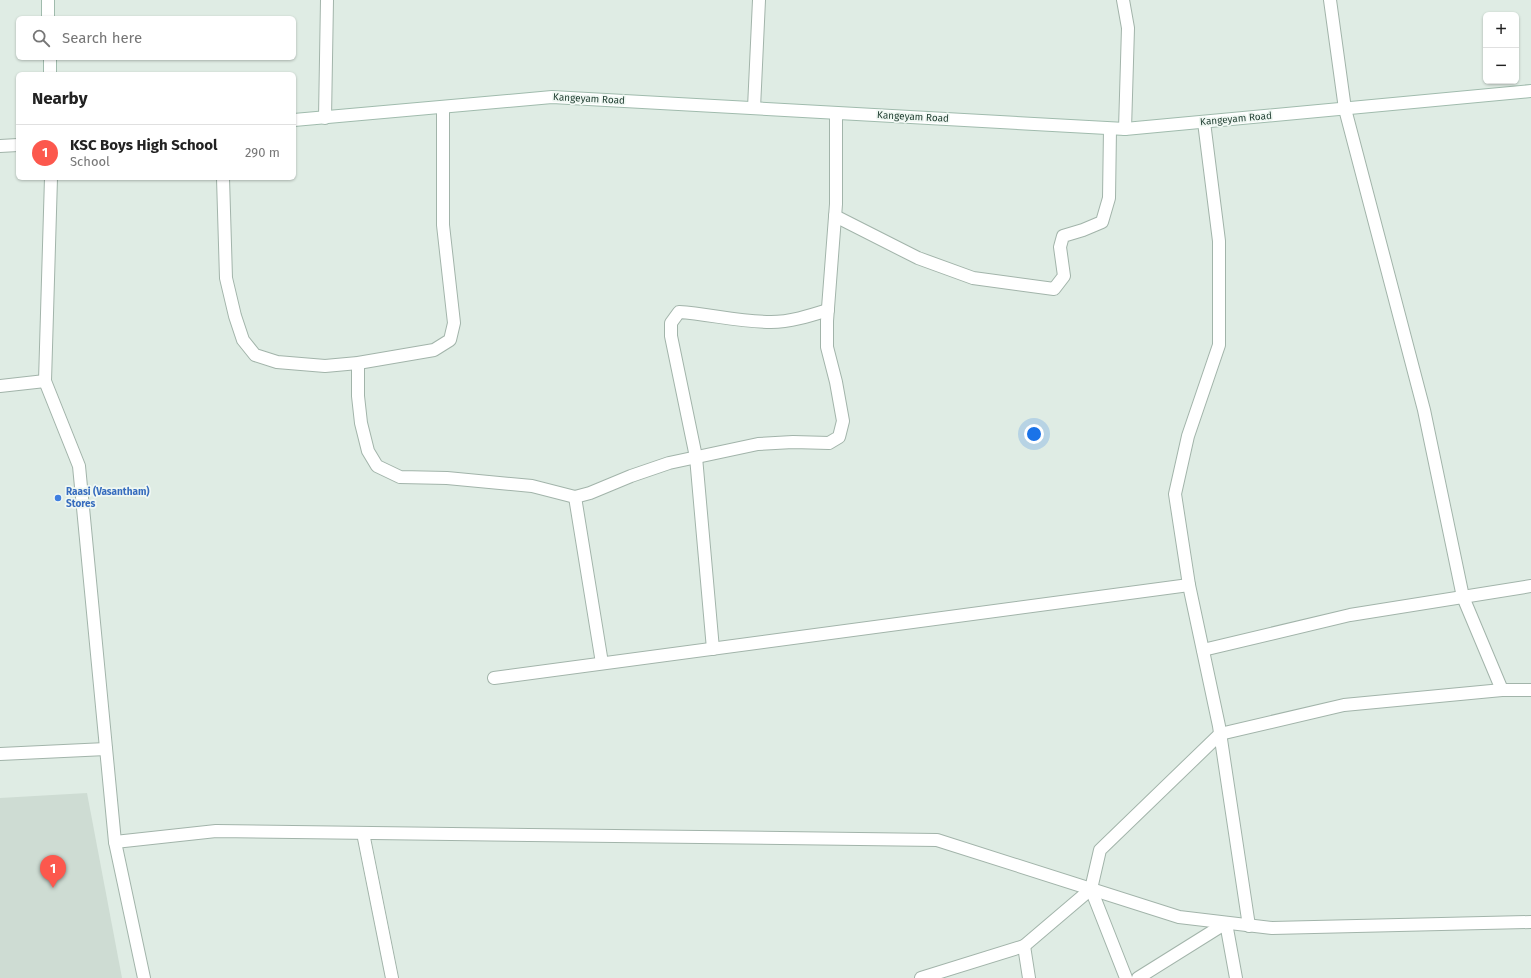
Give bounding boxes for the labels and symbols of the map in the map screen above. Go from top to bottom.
street label: Kangeyam Road [553,91,625,107]
street label: Kangeyam Road [877,109,949,125]
street label: Kangeyam Road [1200,110,1272,128]
your location [1024,424,1044,444]
place label: Raasi (Vasantham) Stores [66,485,150,510]
marker: Raasi (Vasantham) Stores [53,493,63,503]
pin: 1 [40,855,66,888]

